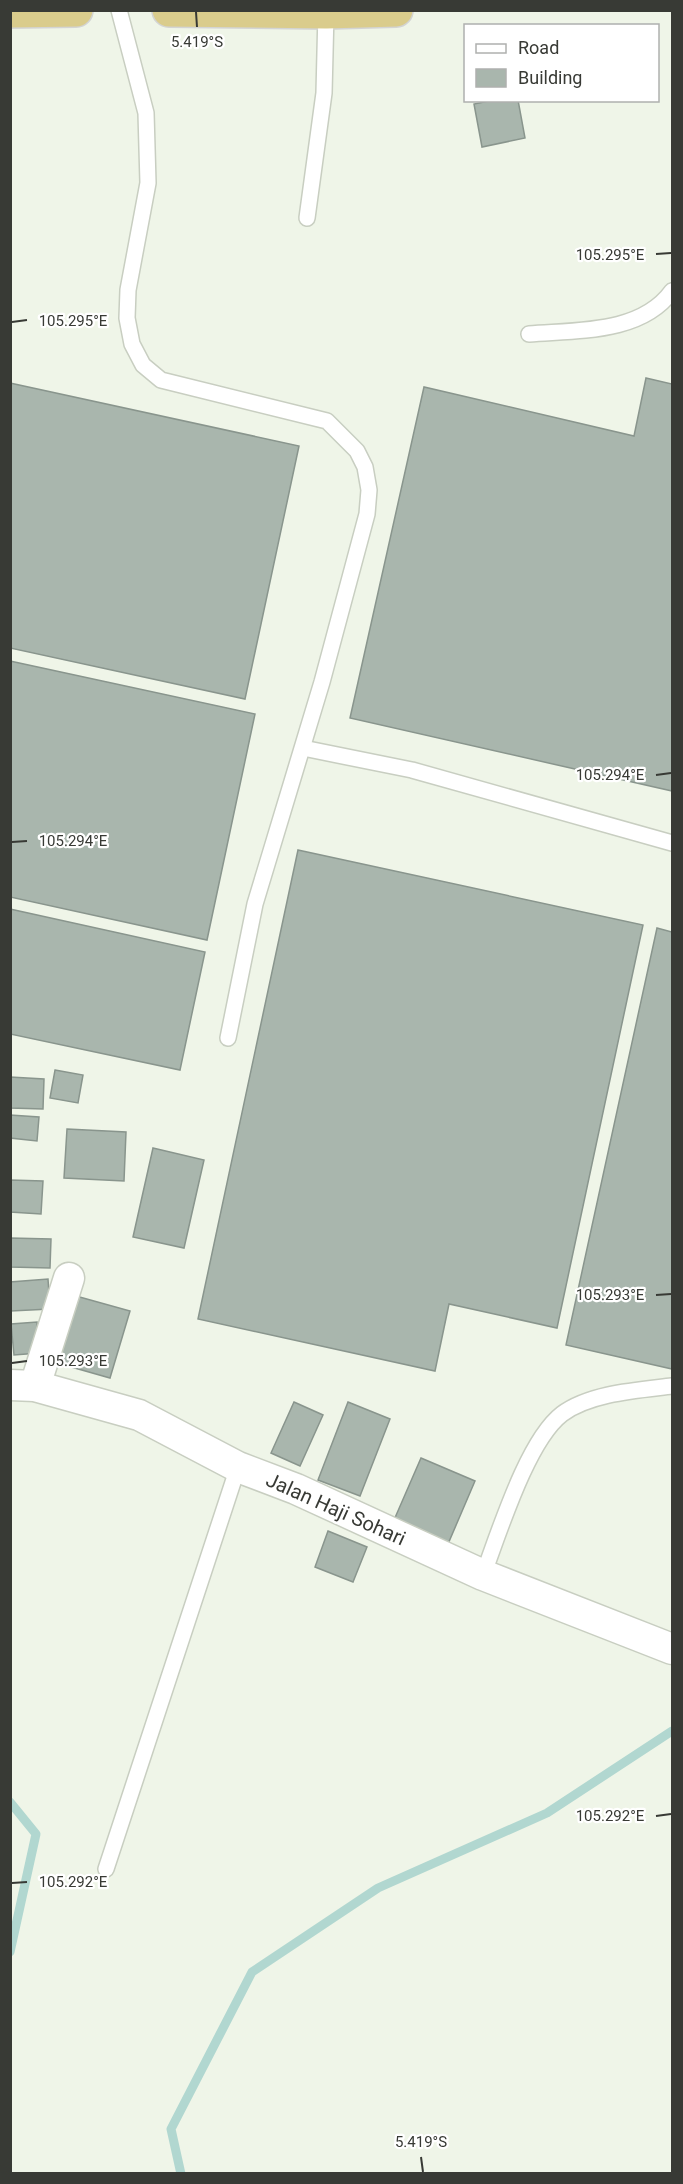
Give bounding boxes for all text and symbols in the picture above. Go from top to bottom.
legend [464,24,659,102]
text: 5.419°S [171,33,223,51]
text: Road [518,37,559,58]
text: Building [518,67,582,88]
text: 105.295°E [576,246,645,264]
text: 105.295°E [39,312,108,330]
text: 105.294°E [576,766,645,784]
text: 105.294°E [39,832,108,850]
text: 105.293°E [576,1286,645,1304]
text: 105.293°E [39,1352,108,1370]
street label: Jalan Haji Sohari [262,1467,410,1551]
text: 105.292°E [576,1807,645,1825]
text: 105.292°E [39,1873,108,1891]
text: 5.419°S [395,2133,447,2151]

